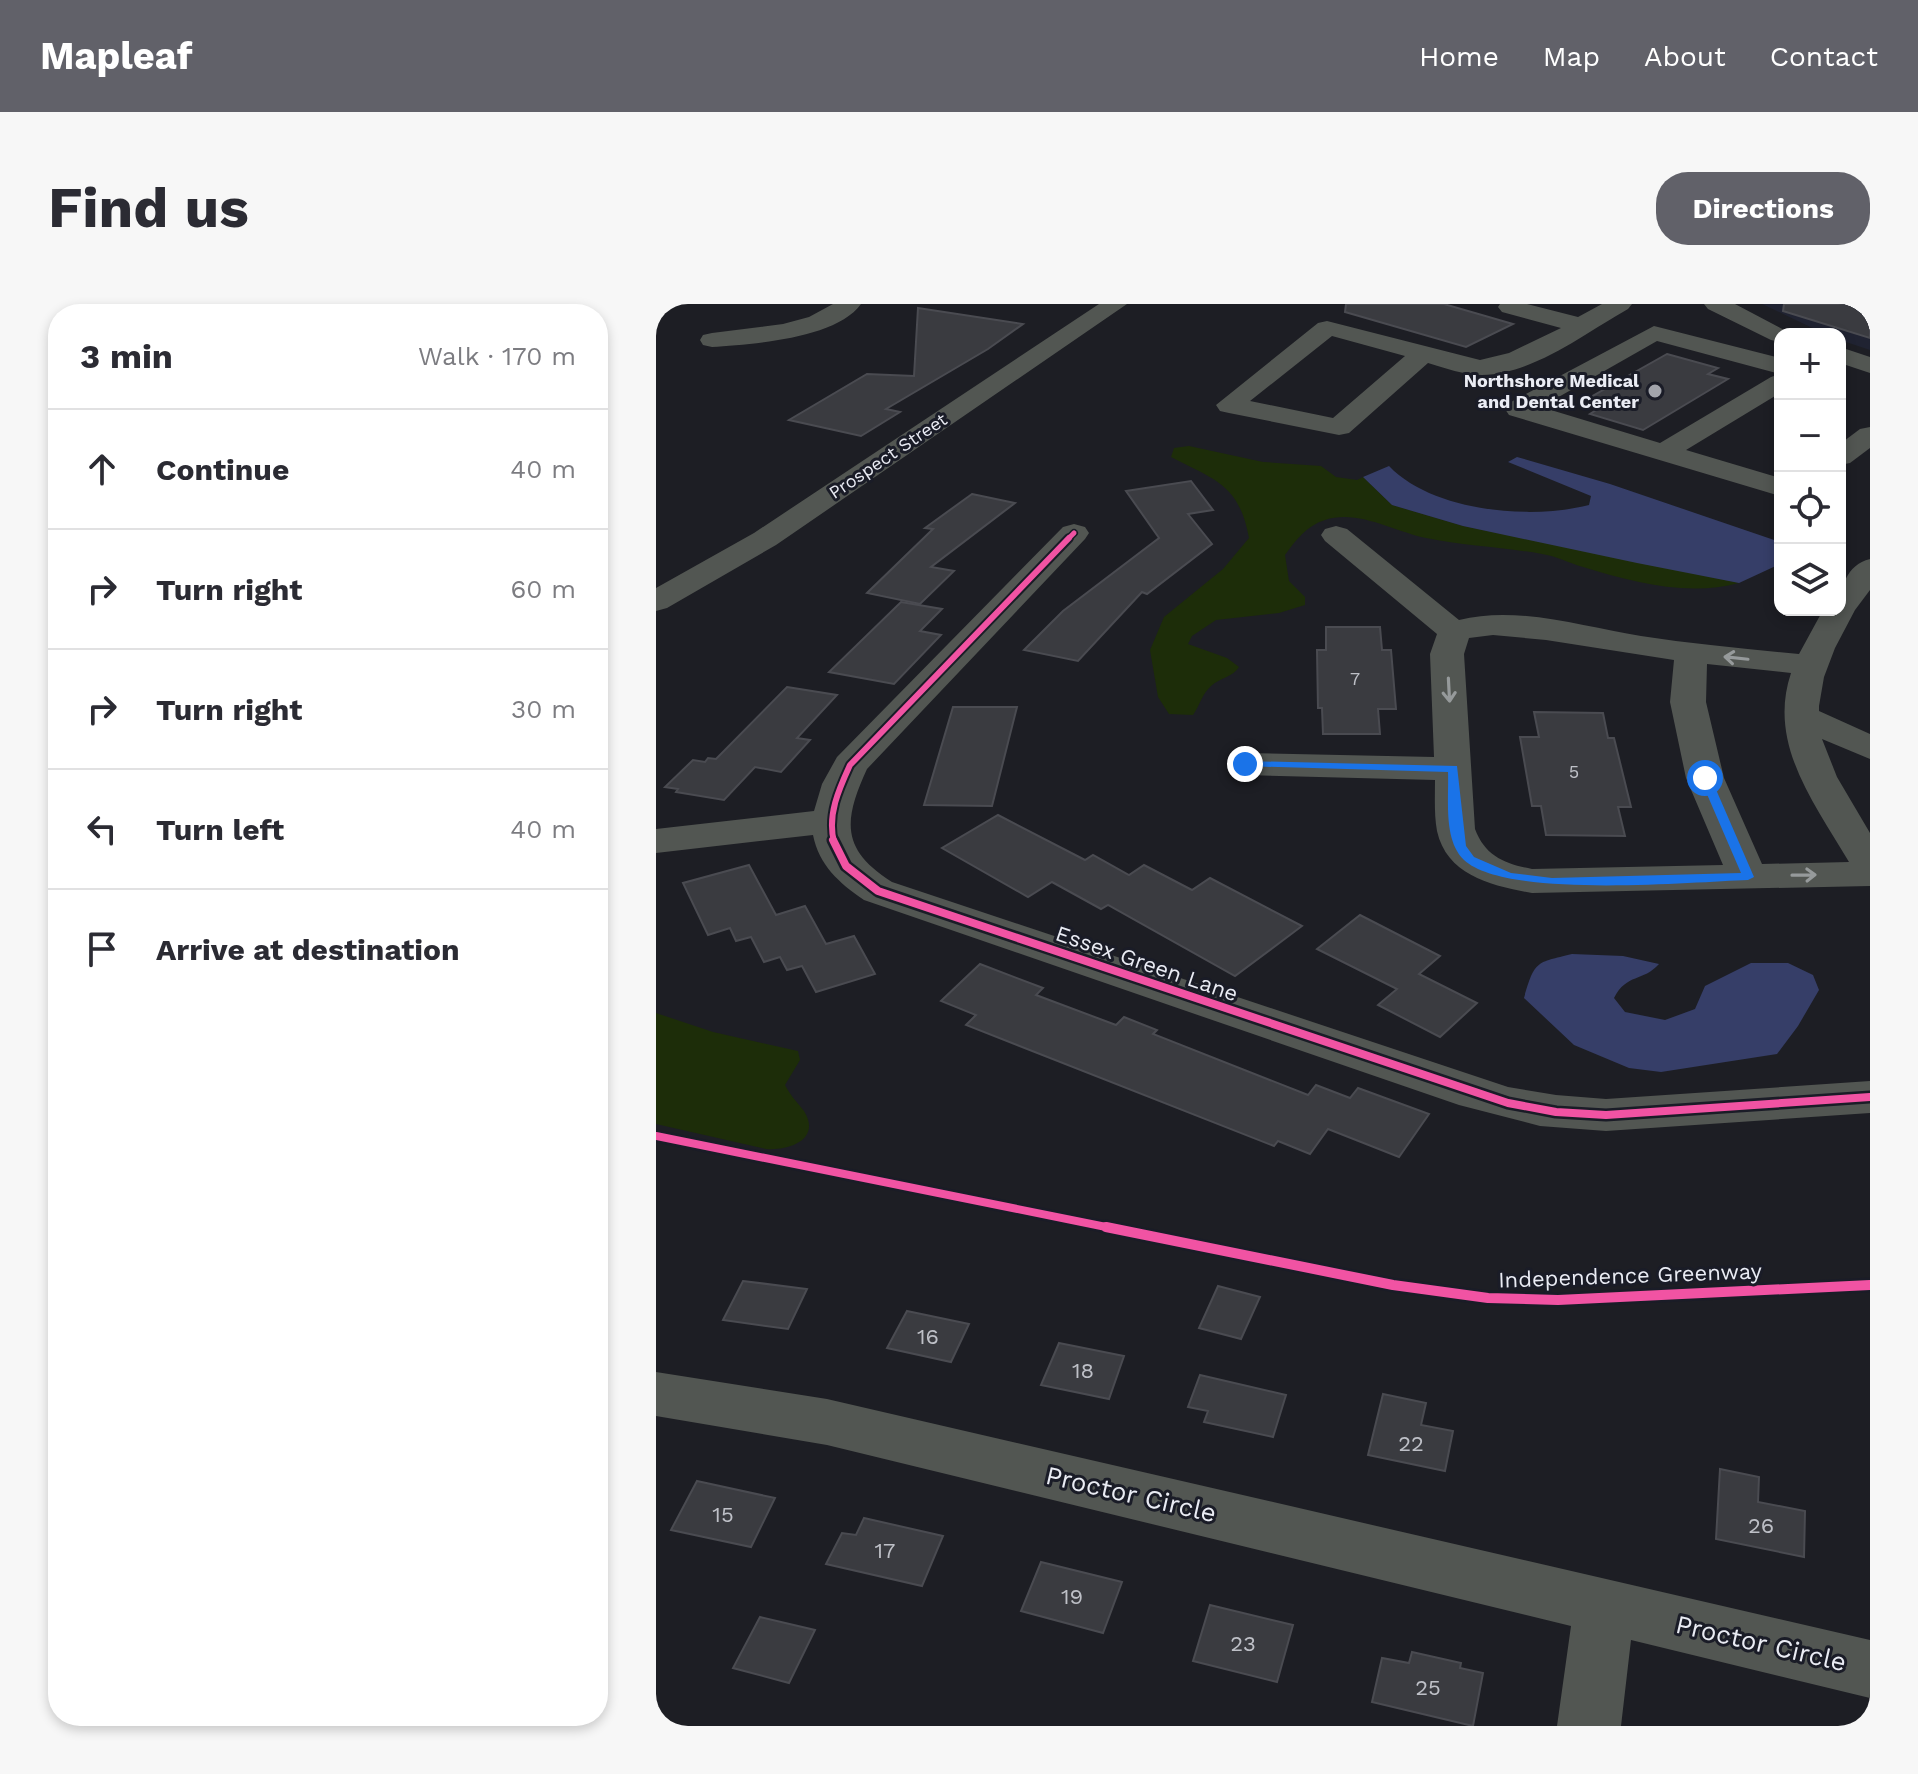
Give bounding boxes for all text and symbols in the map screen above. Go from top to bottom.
text: Mapleaf [40,34,192,78]
text: Home [1419,40,1499,73]
text: Map [1543,40,1600,73]
text: About [1644,40,1726,73]
text: Contact [1770,40,1878,73]
button: Directions [1656,172,1870,245]
text: Find us [48,175,249,241]
map controls [1774,328,1846,616]
button: + [1774,328,1846,400]
text: 3 min [80,336,173,376]
text: Walk · 170 m [418,341,576,371]
place label: Northshore Medical and Dental Center [1464,370,1639,412]
marker: Northshore Medical and Dental Center [1646,382,1664,400]
button: − [1774,400,1846,472]
street label: Prospect Street [825,408,951,503]
icon: ahead [80,447,124,491]
text: Continue [156,452,289,487]
text: 40 m [510,454,576,484]
button: locate [1774,472,1846,544]
button: layers [1774,544,1846,616]
icon: right [80,567,124,611]
text: Turn right [156,572,302,607]
text: 60 m [510,574,576,604]
one-way arrow [1723,650,1749,665]
house number: 7 [1350,668,1360,689]
one-way arrow [1442,676,1457,703]
icon: right [80,687,124,731]
text: Turn right [156,692,302,727]
text: 30 m [511,694,576,724]
route end [1227,746,1263,782]
route start [1687,760,1723,796]
house number: 5 [1569,761,1579,782]
icon: left [80,807,124,851]
text: Turn left [156,812,284,847]
text: 40 m [510,814,576,844]
one-way arrow [1790,868,1817,883]
street label: Essex Green Lane [1052,921,1241,1006]
icon: arrive [80,927,124,971]
text: Arrive at destination [156,932,460,967]
street label: Independence Greenway [1498,1258,1763,1293]
house number: 16 [917,1324,939,1349]
house number: 18 [1072,1358,1094,1383]
house number: 22 [1398,1431,1424,1456]
street label: Proctor Circle [1043,1460,1219,1528]
house number: 15 [712,1502,734,1527]
house number: 26 [1748,1513,1774,1538]
house number: 17 [875,1538,895,1563]
house number: 19 [1061,1584,1083,1609]
street label: Proctor Circle [1673,1609,1849,1677]
house number: 23 [1230,1631,1256,1656]
house number: 25 [1415,1675,1441,1700]

